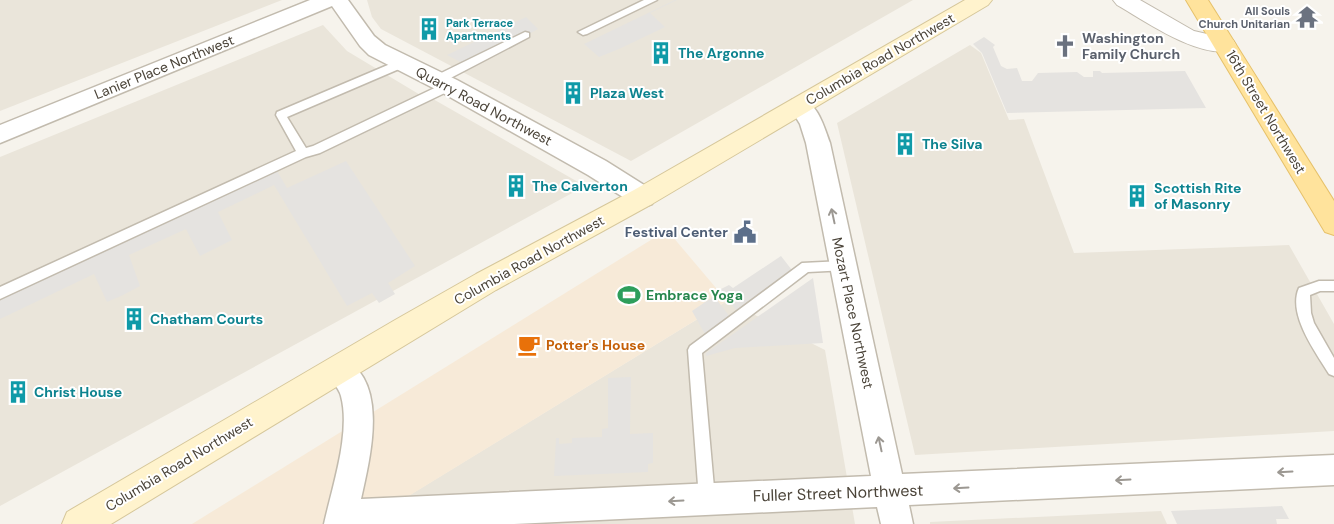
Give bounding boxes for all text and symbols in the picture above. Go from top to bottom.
place label: All Souls Church Unitarian [1199,4,1290,31]
temple icon: All Souls Church Unitarian [1294,4,1320,30]
street label: Columbia Road Northwest [802,9,958,109]
building icon: Park Terrace Apartments [416,16,442,42]
place label: Park Terrace Apartments [446,16,514,43]
place label: Washington Family Church [1082,29,1180,63]
street label: Lanier Place Northwest [92,31,236,103]
church icon: Washington Family Church [1052,33,1078,59]
building icon: The Argonne [648,40,674,66]
place label: The Argonne [678,44,765,62]
street label: 16th Street Northwest [1222,47,1310,177]
street label: Quarry Road Northwest [413,62,555,150]
building icon: Plaza West [560,80,586,106]
place label: Plaza West [590,84,664,102]
building icon: The Silva [892,131,918,157]
place label: The Silva [922,135,982,153]
building icon: The Calverton [503,173,529,199]
place label: The Calverton [532,177,628,195]
place label: Scottish Rite of Masonry [1154,179,1242,213]
building icon: Scottish Rite of Masonry [1124,183,1150,209]
one-way arrow [827,208,837,224]
street label: Columbia Road Northwest [451,211,607,309]
public building icon: Festival Center [732,219,758,245]
place label: Festival Center [625,223,728,241]
street label: Mozart Place Northwest [828,236,878,390]
sports icon: Embrace Yoga [616,282,642,308]
place label: Embrace Yoga [646,286,743,304]
building icon: Chatham Courts [121,306,147,332]
place label: Chatham Courts [150,310,263,328]
cafe icon: Potter's House [516,332,542,358]
place label: Potter's House [546,336,645,354]
building icon: Christ House [5,379,31,405]
place label: Christ House [34,383,122,401]
street label: Columbia Road Northwest [102,413,256,515]
one-way arrow [875,436,884,452]
one-way arrow [1278,468,1294,477]
one-way arrow [1115,476,1131,485]
street label: Fuller Street Northwest [752,480,924,506]
one-way arrow [953,484,969,493]
one-way arrow [668,496,684,505]

